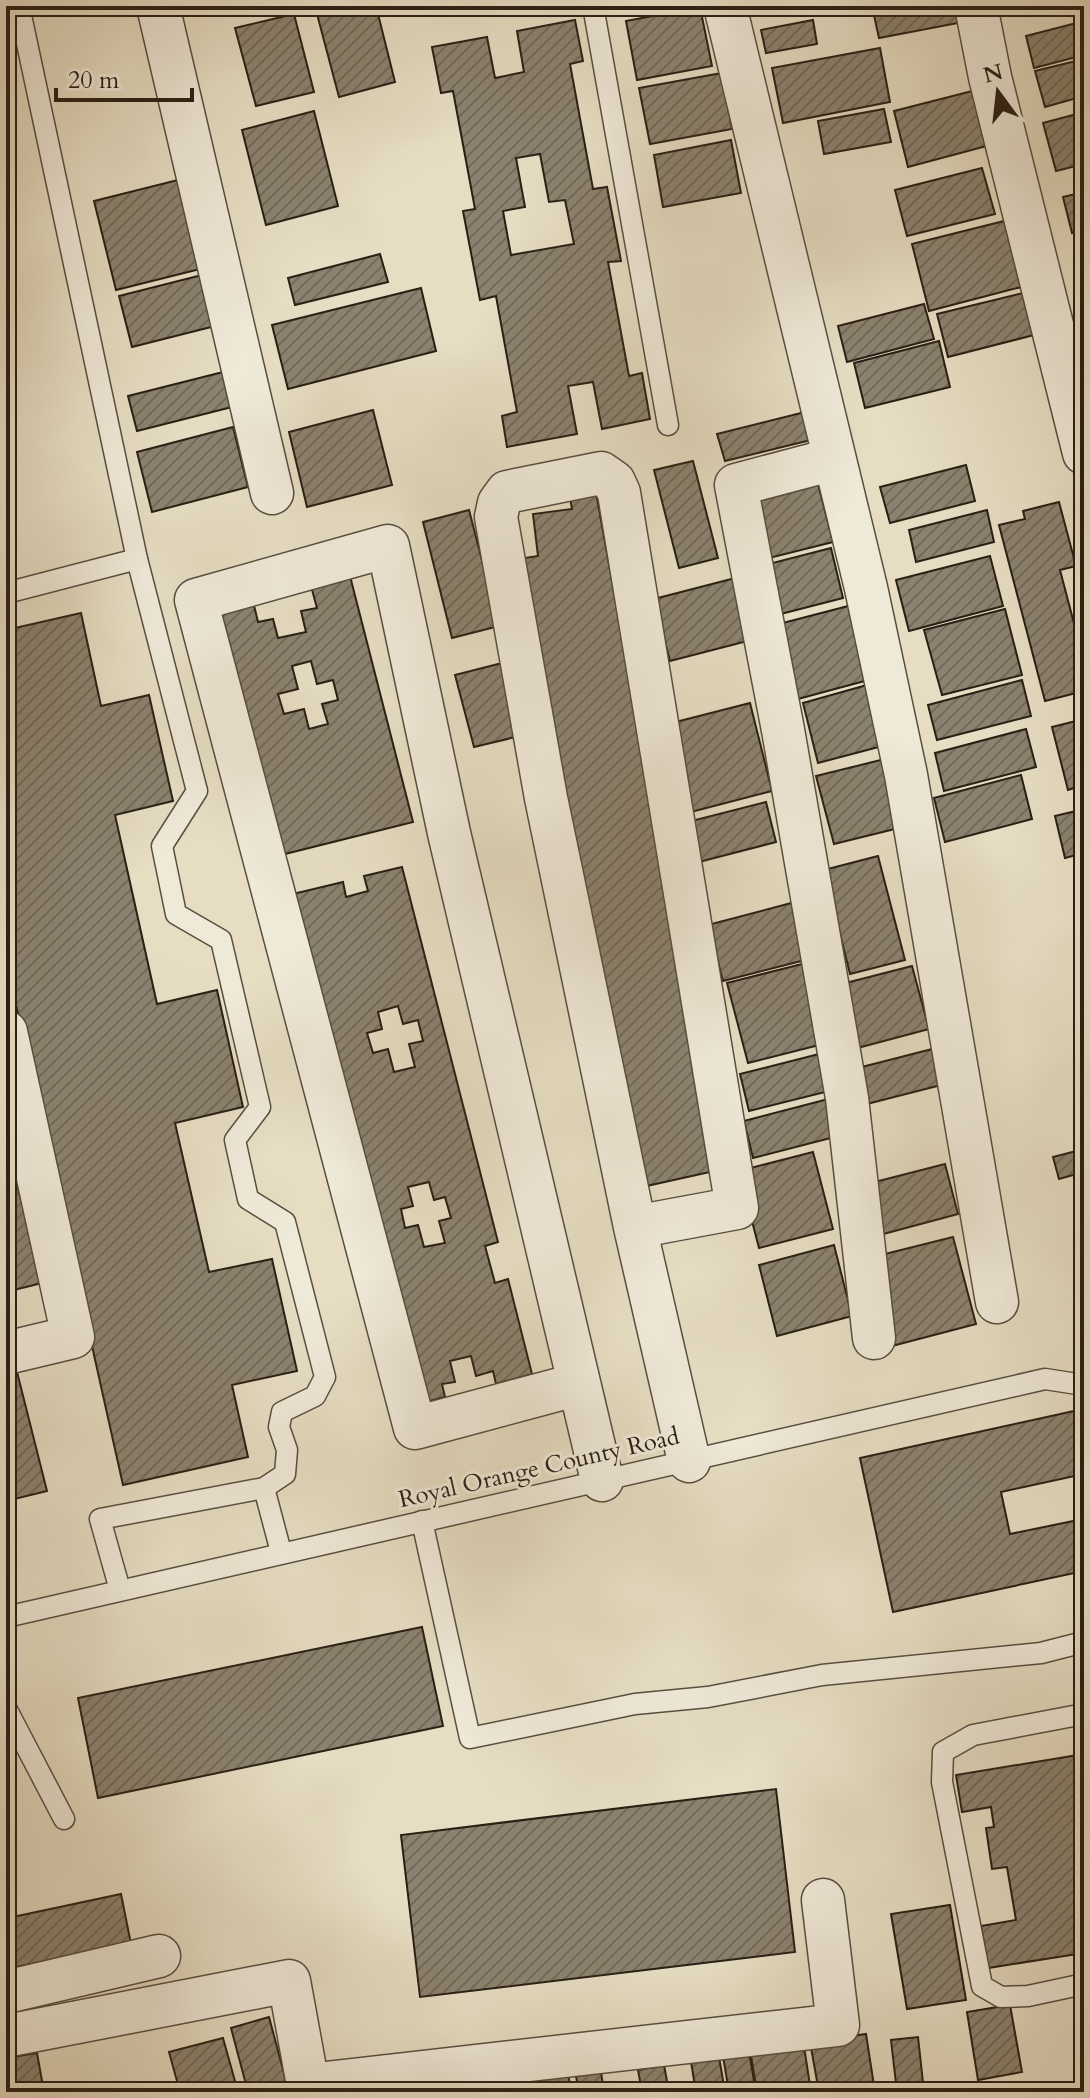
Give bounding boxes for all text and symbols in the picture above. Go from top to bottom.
scale bar [56,52,192,102]
north arrow [958,52,1038,132]
text: N [980,57,1006,91]
text: 20 m [68,64,120,97]
street label: Royal Orange County Road [395,1420,683,1516]

